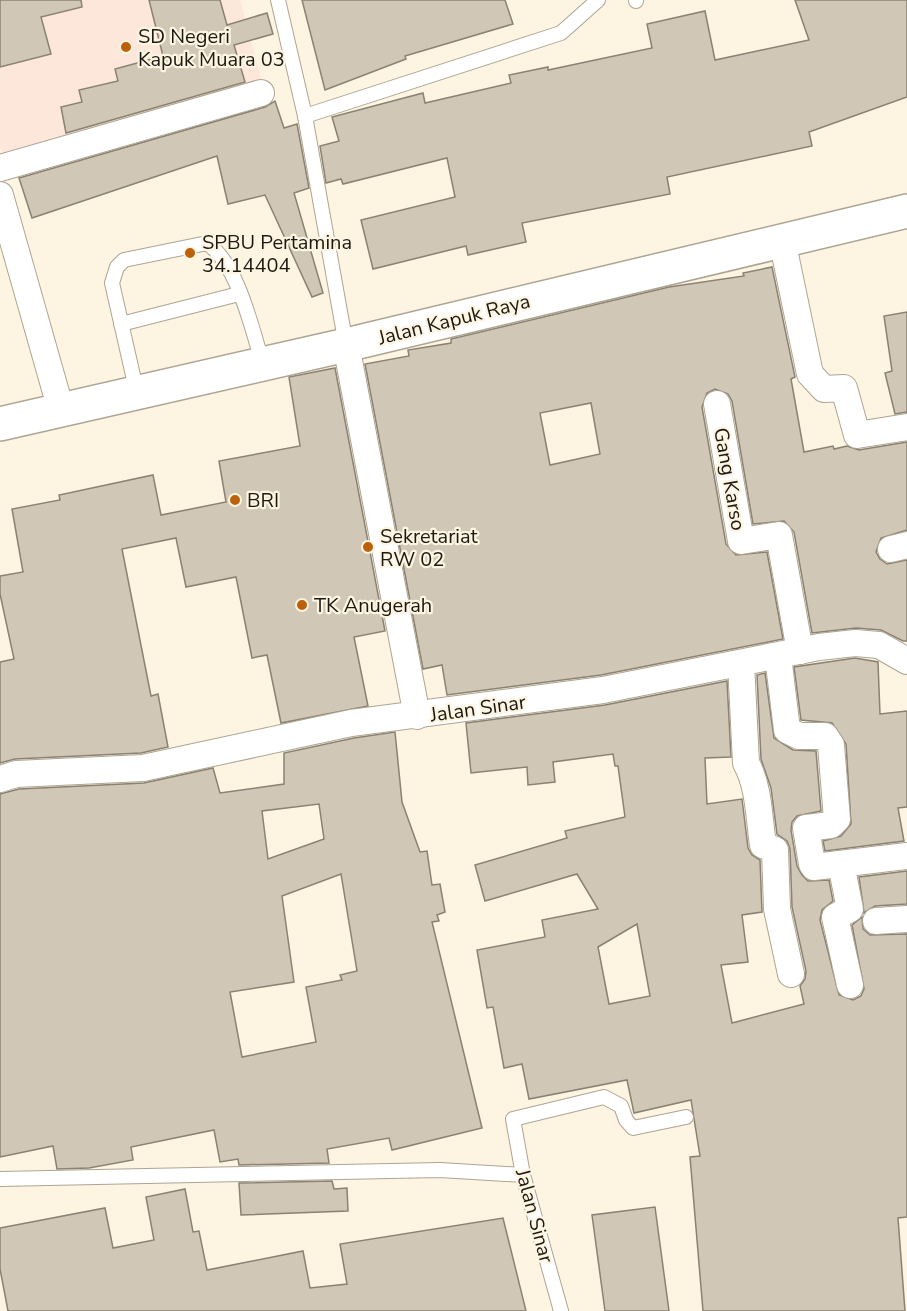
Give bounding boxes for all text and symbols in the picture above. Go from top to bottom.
place label: SD Negeri Kapuk Muara 03 [138,23,285,73]
marker: SD Negeri Kapuk Muara 03 [119,40,133,54]
place label: SPBU Pertamina 34.14404 [202,229,352,279]
marker: SPBU Pertamina 34.14404 [183,246,197,260]
street label: Jalan Kapuk Raya [374,288,533,352]
street label: Gang Karso [707,425,752,533]
place label: BRI [247,487,279,514]
marker: BRI [228,493,242,507]
place label: Sekretariat RW 02 [380,523,479,573]
marker: Sekretariat RW 02 [361,540,375,554]
place label: TK Anugerah [314,592,432,619]
marker: TK Anugerah [295,598,309,612]
street label: Jalan Sinar [428,688,528,729]
street label: Jalan Sinar [509,1165,560,1266]

